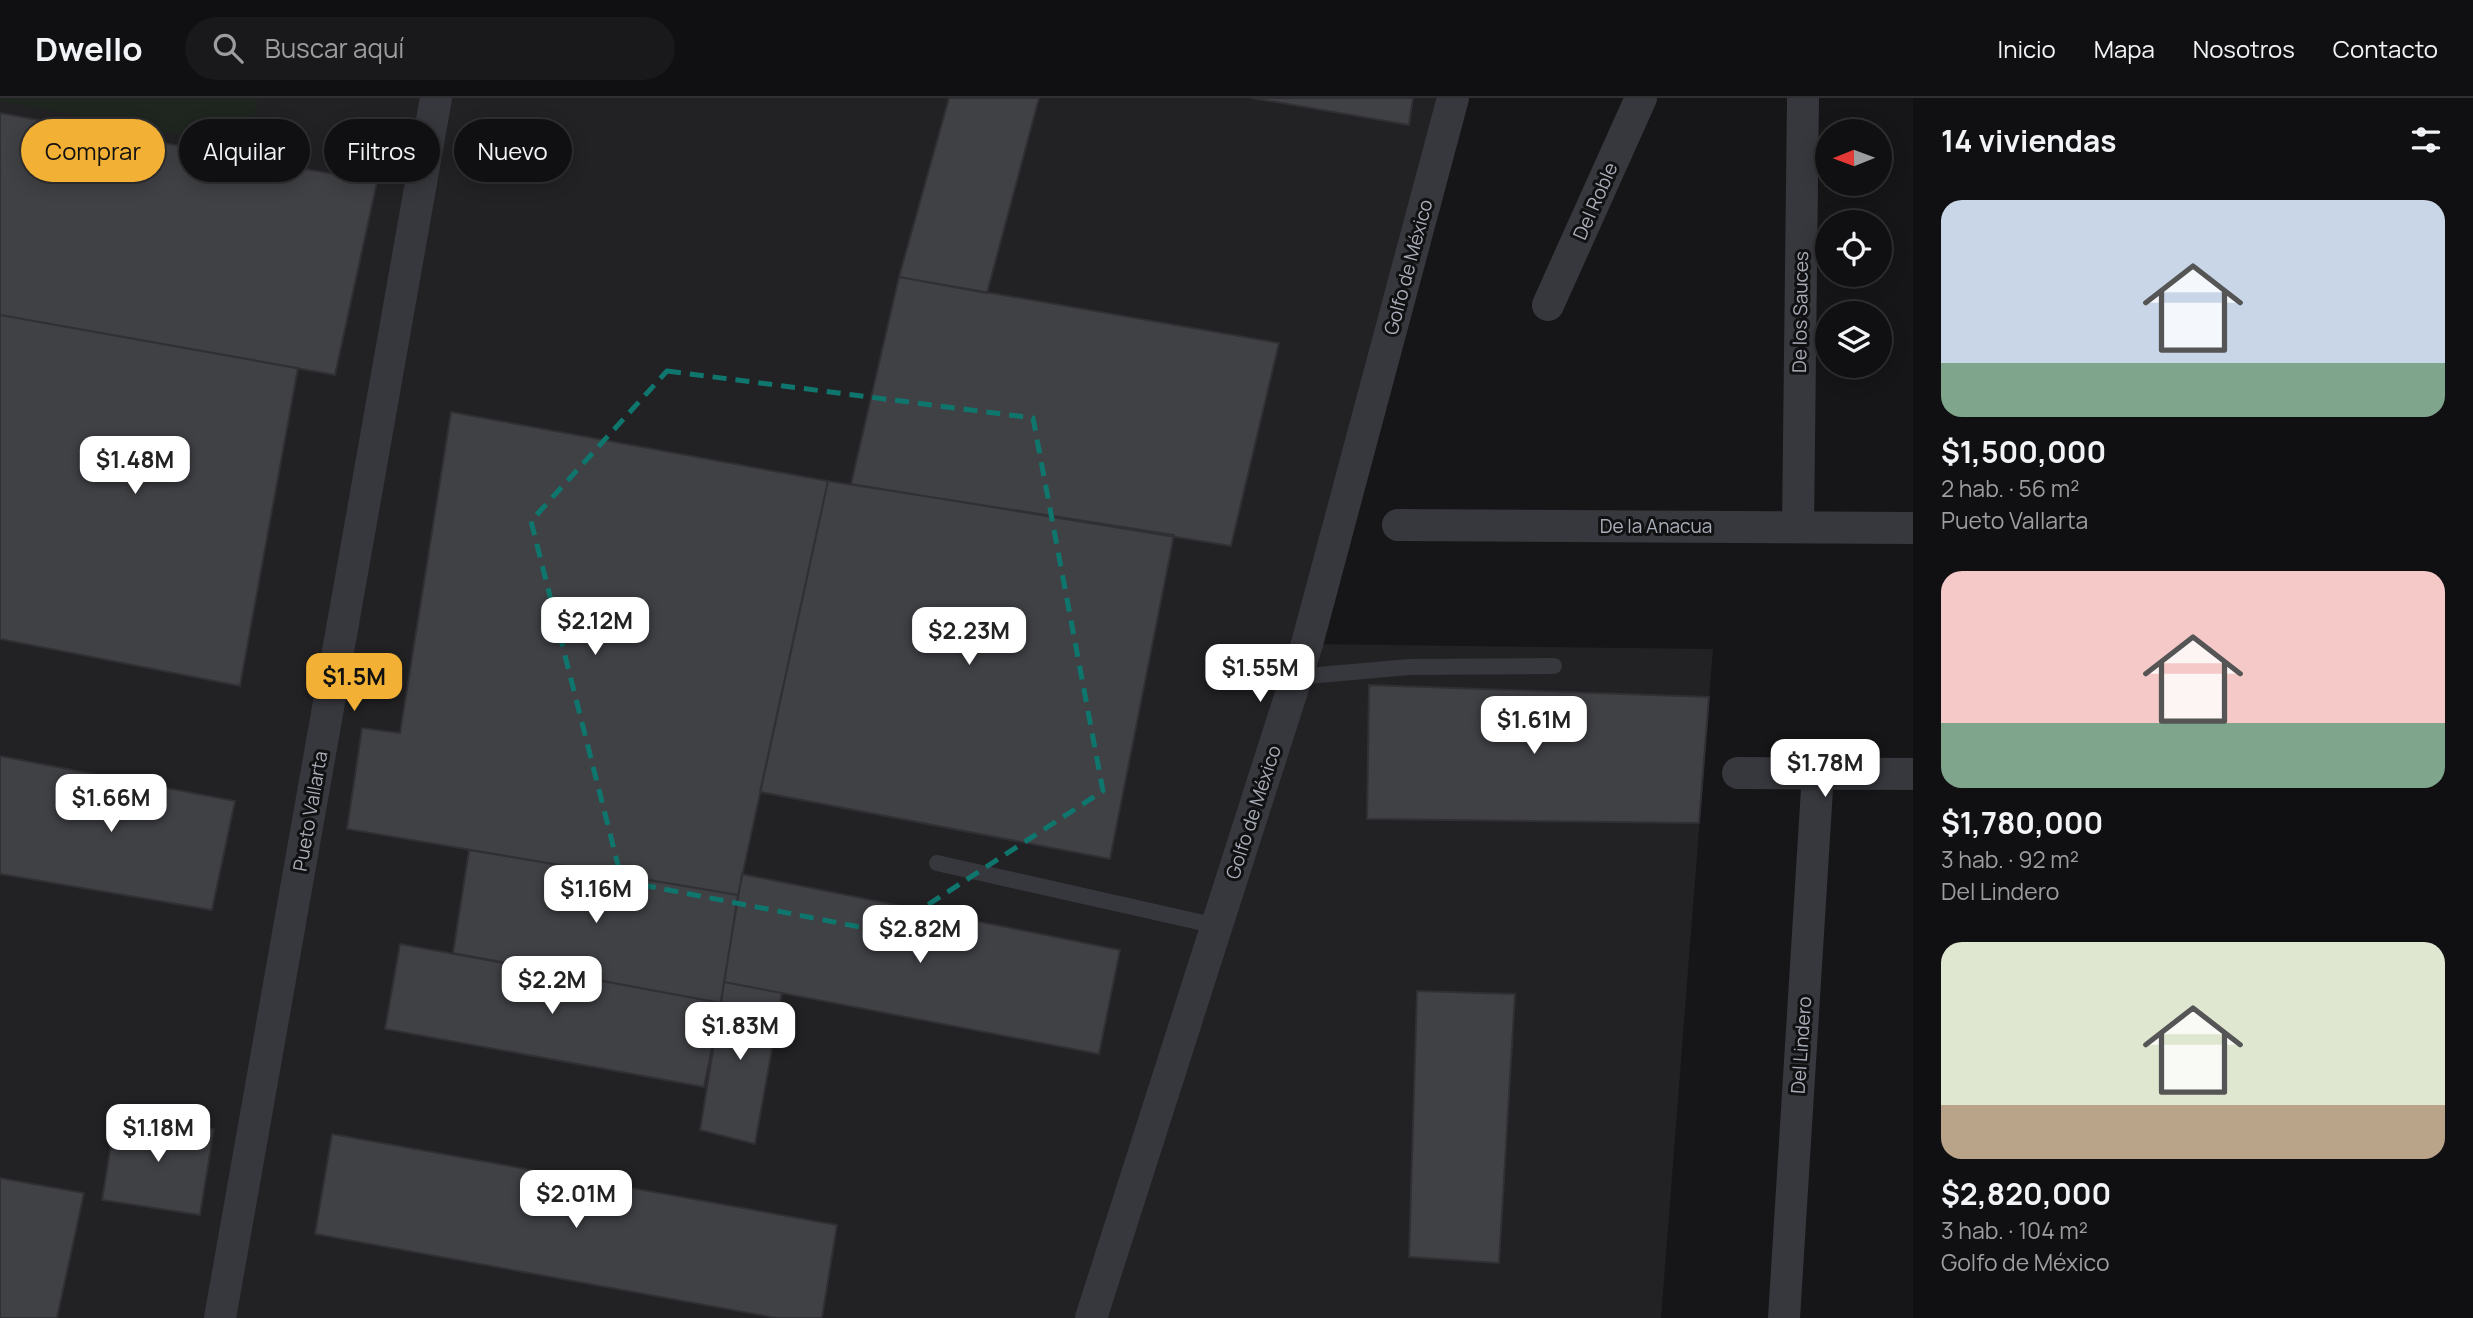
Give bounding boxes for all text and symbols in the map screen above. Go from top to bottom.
search box [185,17,675,80]
text: Dwello [35,26,143,71]
icon: search [209,29,247,67]
text: Buscar aquí [265,30,404,66]
text: Inicio [1998,32,2056,65]
text: Mapa [2094,32,2155,65]
text: Nosotros [2193,32,2295,65]
text: Contacto [2333,32,2438,65]
chip: Comprar [21,119,165,182]
chip: Alquilar [179,119,310,182]
chip: Filtros [324,119,440,182]
chip: Nuevo [454,119,572,182]
north arrow [1815,119,1892,196]
map controls [1815,119,1892,378]
text: 14 viviendas [1941,120,2117,161]
icon: filters [2407,121,2445,159]
street label: Del Roble [1566,158,1624,244]
street label: Golfo de México [1377,196,1439,338]
button: locate [1815,210,1892,287]
icon: home [2130,245,2256,371]
street label: De los Sauces [1786,251,1814,373]
button: layers [1815,301,1892,378]
text: $1,500,000 [1941,431,2106,472]
pin: $1.48M [78,436,192,496]
text: $1.48M [96,443,174,475]
text: 2 hab. · 56 m² [1941,472,2079,504]
text: Pueto Vallarta [1941,504,2088,536]
street label: De la Anacua [1600,513,1712,539]
pin: $2.12M [538,598,652,657]
text: $2.12M [557,604,633,636]
pin: $2.23M [912,608,1026,667]
text: $2.23M [928,614,1010,646]
icon: home [2130,616,2256,742]
pin: $1.55M [1203,644,1317,704]
text: $1.55M [1221,651,1299,683]
pin: $1.5M [305,654,403,713]
text: $1.5M [322,660,386,692]
pin: $1.61M [1477,696,1591,756]
text: $1.61M [1497,703,1571,735]
pin: $1.78M [1768,740,1882,799]
street label: Golfo de México [1219,742,1287,882]
text: $1.78M [1787,746,1863,778]
street label: Pueto Vallarta [287,749,333,873]
pin: $1.66M [54,774,168,834]
text: $1.66M [72,781,150,813]
text: $1,780,000 [1941,802,2103,843]
text: 3 hab. · 92 m² [1941,843,2079,875]
pin: $1.16M [539,866,653,925]
text: $1.16M [560,872,632,904]
text: Del Lindero [1941,875,2059,907]
pin: $2.82M [863,906,977,965]
text: $2.82M [879,912,961,944]
pin: $2.2M [503,956,601,1016]
text: $2.2M [518,963,586,995]
icon: home [2130,987,2256,1113]
street label: Del Lindero [1785,995,1817,1095]
pin: $1.83M [683,1002,797,1062]
text: $1.83M [701,1009,779,1041]
pin: $1.18M [101,1104,215,1164]
text: $1.18M [122,1111,194,1143]
pin: $2.01M [519,1170,633,1230]
text: $2,820,000 [1941,1173,2111,1214]
text: $2.01M [536,1177,616,1209]
text: 3 hab. · 104 m² [1941,1214,2088,1246]
text: Golfo de México [1941,1246,2110,1278]

